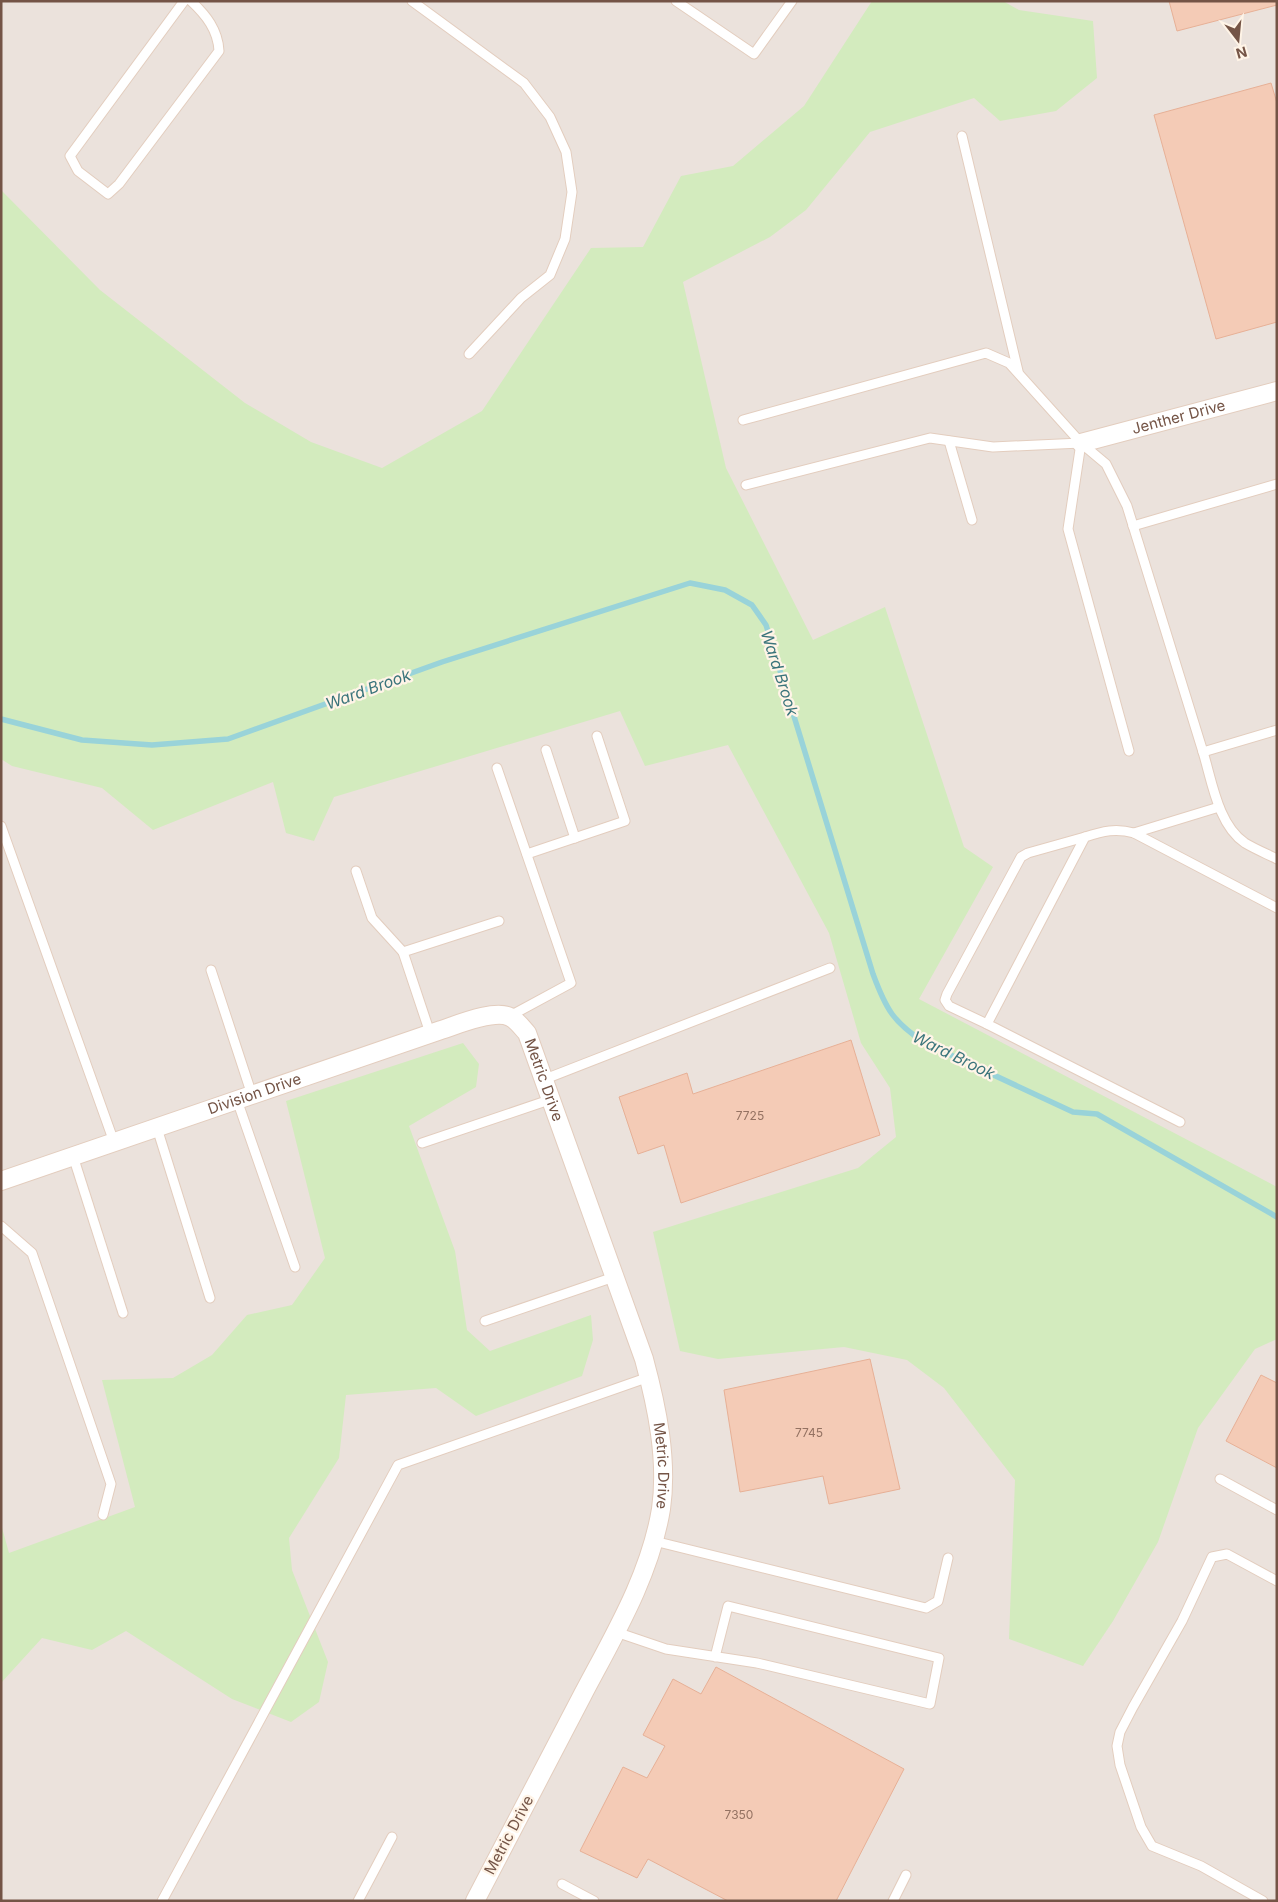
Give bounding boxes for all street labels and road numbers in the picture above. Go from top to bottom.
street label: Jenther Drive [1130,395,1227,438]
street label: Metric Drive [521,1036,568,1124]
street label: Division Drive [205,1069,303,1118]
street label: Metric Drive [649,1421,673,1510]
street label: Metric Drive [480,1792,537,1878]

